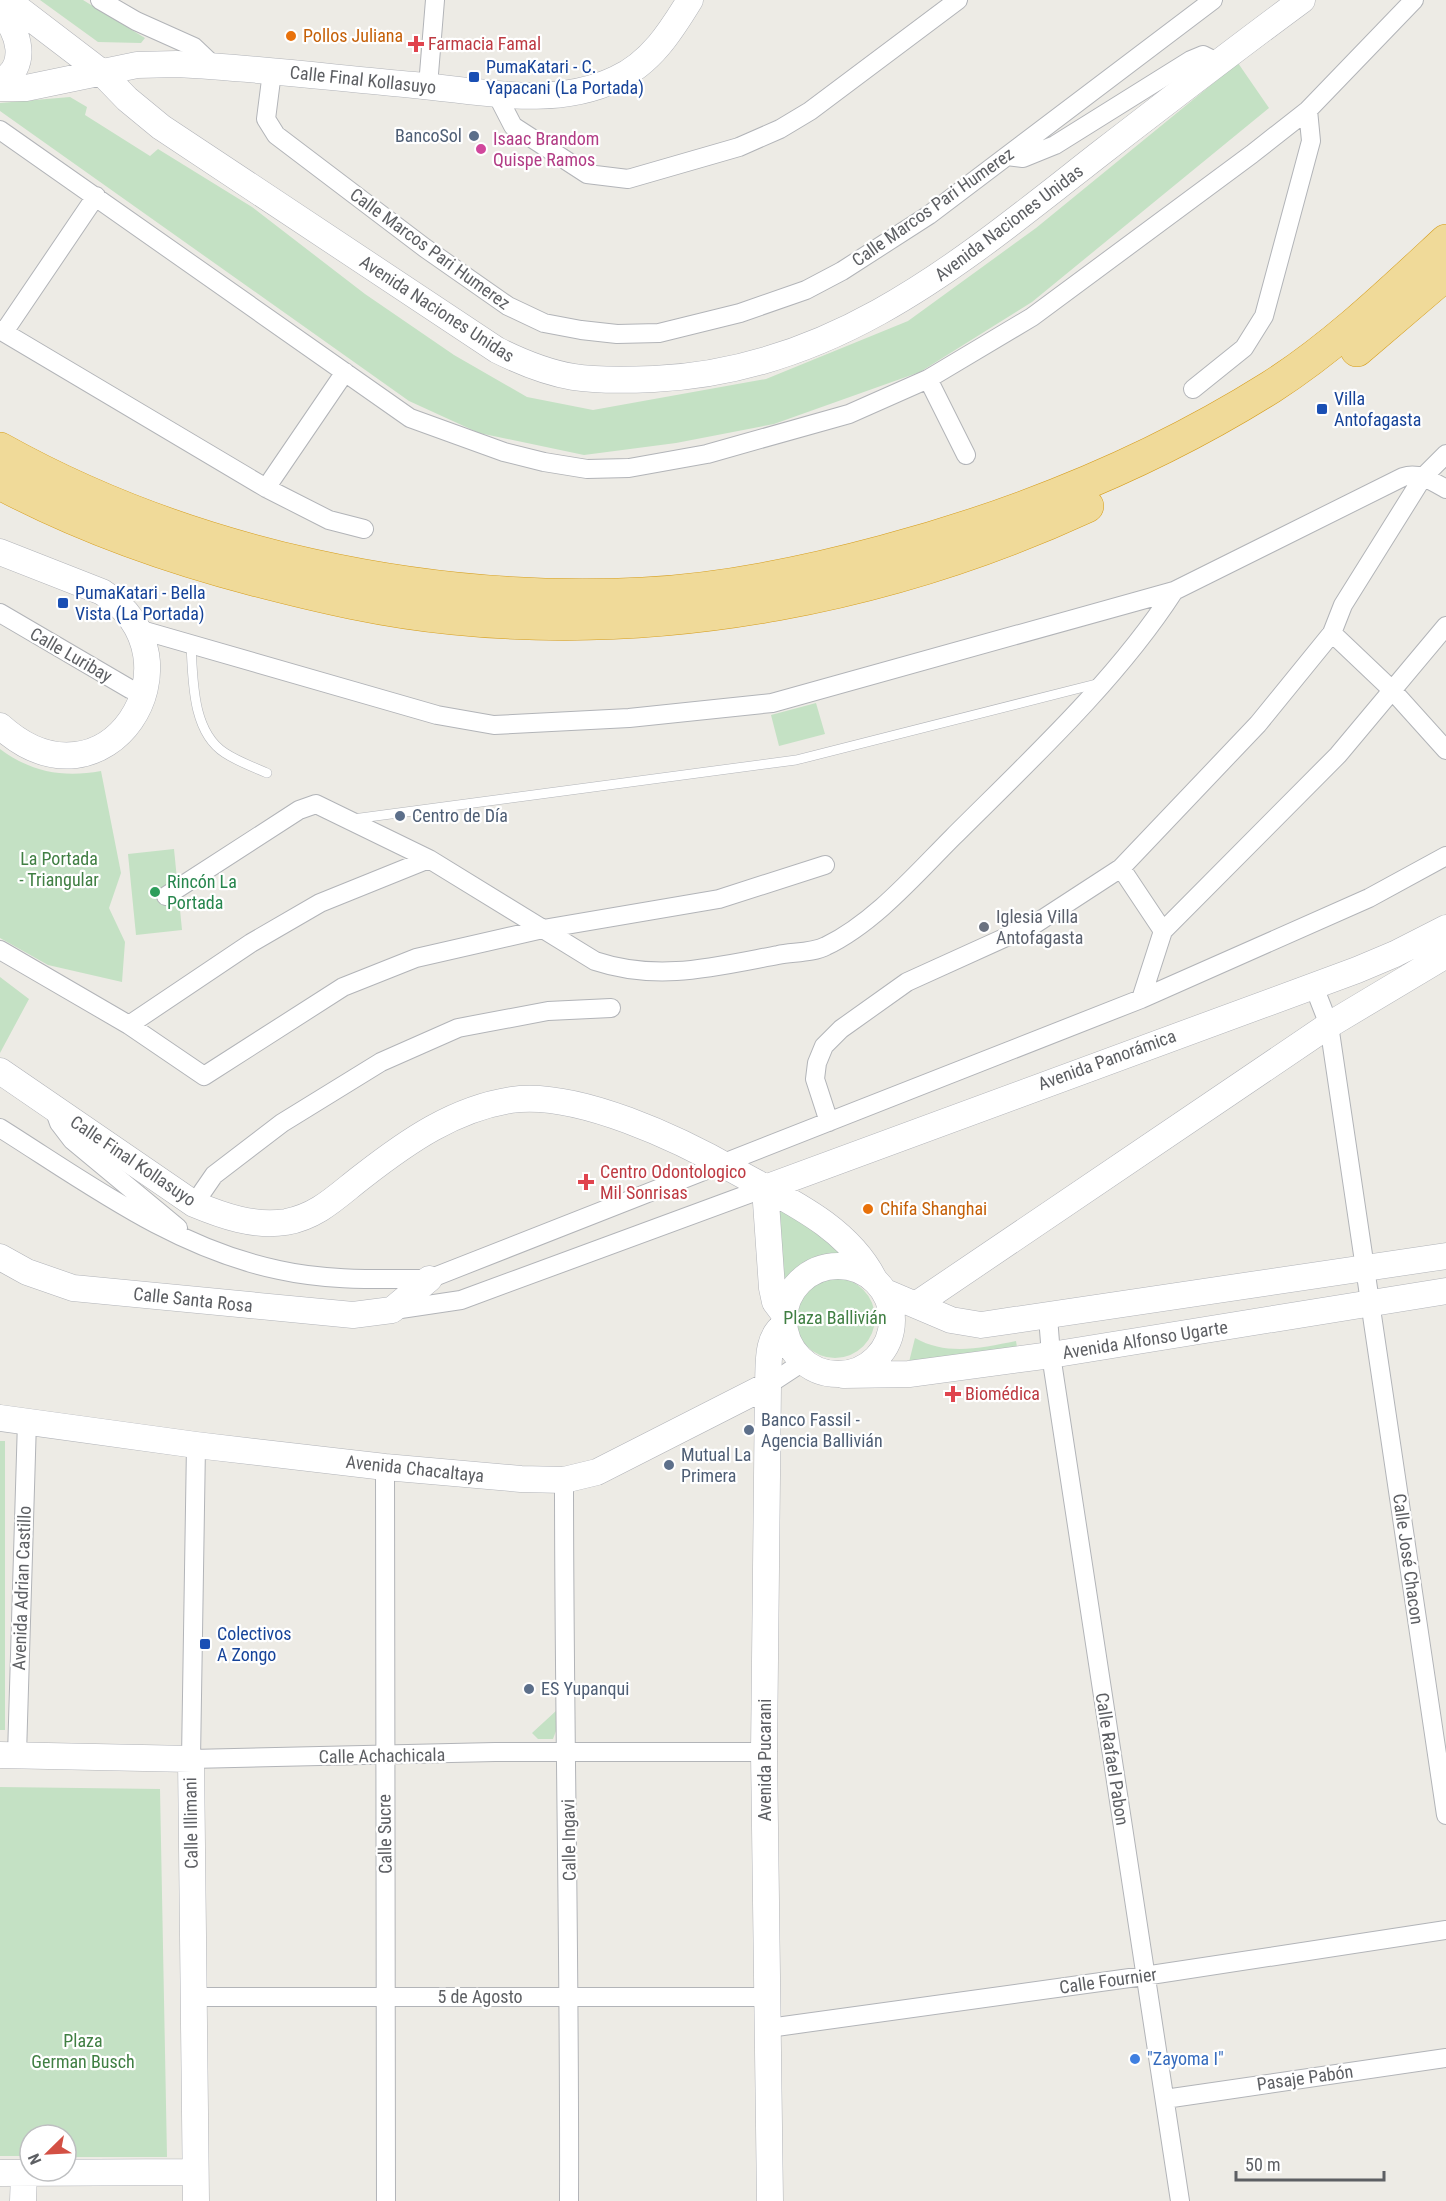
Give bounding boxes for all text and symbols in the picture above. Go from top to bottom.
place label: Pollos Juliana [303,25,403,46]
marker: Pollos Juliana [284,29,298,43]
place label: Farmacia Famal [428,33,541,54]
marker: Farmacia Famal [409,37,423,51]
place label: PumaKatari - C. Yapacani (La Portada) [486,56,644,99]
street label: Calle Final Kollasuyo [289,61,437,98]
marker: PumaKatari - C. Yapacani (La Portada) [467,70,481,84]
place label: BancoSol [395,125,462,146]
place label: Isaac Brandom Quispe Ramos [493,128,599,170]
marker: BancoSol [467,129,481,143]
marker: Isaac Brandom Quispe Ramos [474,142,488,156]
street label: Calle Marcos Pari Humerez [848,143,1018,270]
street label: Avenida Naciones Unidas [931,160,1087,285]
street label: Calle Marcos Pari Humerez [346,183,514,314]
street label: Avenida Naciones Unidas [356,251,518,366]
place label: Villa Antofagasta [1334,388,1421,430]
marker: Villa Antofagasta [1315,402,1329,416]
place label: PumaKatari - Bella Vista (La Portada) [75,582,206,625]
marker: PumaKatari - Bella Vista (La Portada) [56,596,70,610]
street label: Calle Luribay [27,623,116,687]
place label: Centro de Día [412,805,508,826]
marker: Centro de Día [393,809,407,823]
park label: La Portada - Triangular [19,848,99,890]
place label: Rincón La Portada [167,871,237,913]
marker: Rincón La Portada [148,885,162,899]
place label: Iglesia Villa Antofagasta [996,906,1083,948]
marker: Iglesia Villa Antofagasta [977,920,991,934]
street label: Avenida Panorámica [1035,1025,1179,1094]
street label: Calle Final Kollasuyo [67,1111,200,1210]
place label: Centro Odontologico Mil Sonrisas [600,1161,746,1203]
marker: Centro Odontologico Mil Sonrisas [577,1173,595,1191]
place label: Chifa Shanghai [880,1198,987,1219]
marker: Chifa Shanghai [861,1202,875,1216]
street label: Calle Santa Rosa [132,1283,254,1316]
park label: Plaza Ballivián [783,1307,887,1328]
street label: Avenida Alfonso Ugarte [1061,1316,1229,1363]
place label: Biomédica [965,1383,1040,1404]
marker: Biomédica [946,1387,960,1401]
place label: Banco Fassil - Agencia Ballivián [761,1409,883,1451]
marker: Banco Fassil - Agencia Ballivián [742,1423,756,1437]
place label: Mutual La Primera [681,1444,751,1486]
street label: Avenida Chacaltaya [345,1451,485,1486]
marker: Mutual La Primera [662,1458,676,1472]
street label: Calle José Chacon [1389,1492,1428,1626]
street label: Avenida Adrian Castillo [8,1505,35,1671]
place label: Colectivos A Zongo [217,1623,291,1665]
marker: Colectivos A Zongo [198,1637,212,1651]
place label: ES Yupanqui [541,1678,629,1699]
marker: ES Yupanqui [522,1682,536,1696]
street label: Calle Rafael Pabon [1092,1691,1133,1827]
street label: Avenida Pucarani [754,1699,775,1821]
street label: Calle Achachicala [319,1744,445,1767]
street label: Calle Illimani [179,1777,202,1869]
street label: Calle Sucre [373,1794,396,1874]
street label: Calle Ingavi [557,1799,580,1881]
street label: Calle Fournier [1058,1963,1158,1998]
street label: 5 de Agosto [437,1986,523,2007]
park label: Plaza German Busch [31,2030,135,2072]
place label: "Zayoma I" [1147,2048,1224,2069]
marker: "Zayoma I" [1128,2052,1142,2066]
street label: Pasaje Pabón [1255,2060,1354,2095]
north arrow [18,2123,78,2183]
scale bar [1236,2144,1384,2182]
text: N [24,2151,45,2167]
text: 50 m [1245,2154,1280,2175]

